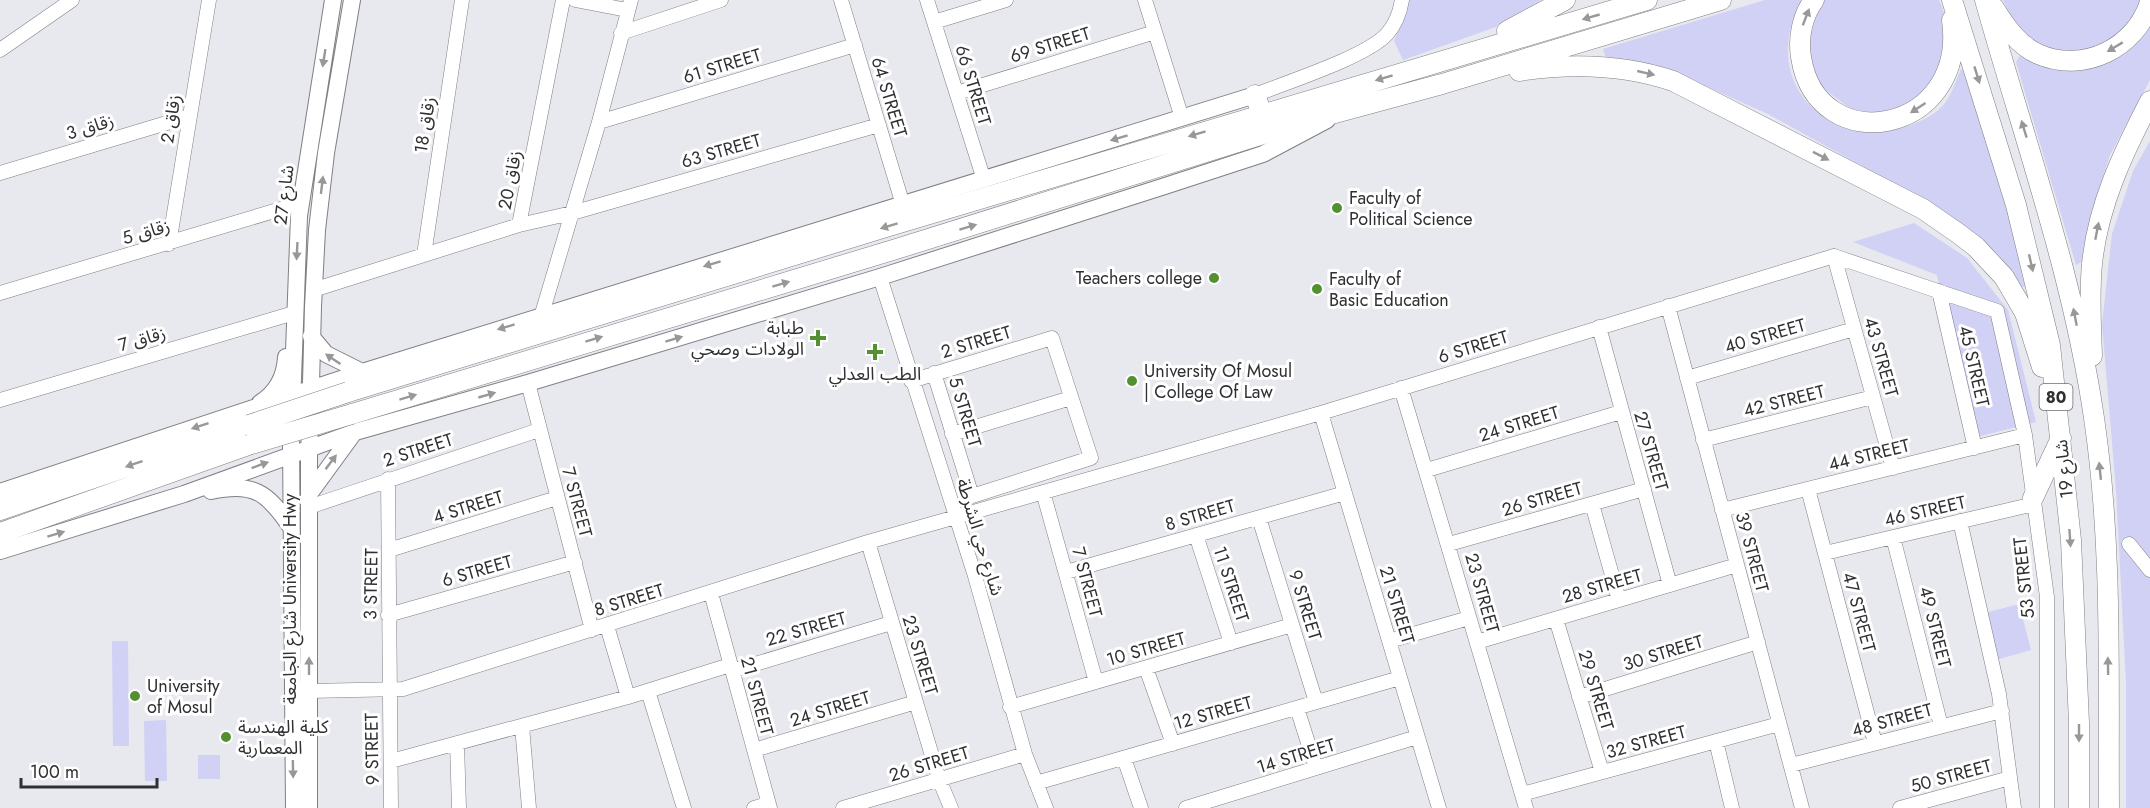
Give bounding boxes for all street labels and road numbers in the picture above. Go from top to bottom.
street label: 69 STREET [1007,20,1094,70]
street label: 61 STREET [680,42,765,90]
street label: 66 STREET [948,42,998,129]
street label: 64 STREET [864,54,914,141]
street label: زقاق 2 [154,93,188,145]
street label: زقاق 18 [408,95,442,155]
street label: زقاق 3 [63,107,117,147]
street label: 63 STREET [678,127,765,175]
street label: زقاق 20 [492,148,528,212]
street label: شارع 27 [267,164,302,227]
street label: زقاق 5 [119,213,173,251]
street label: 40 STREET [1721,312,1809,360]
street label: 43 STREET [1857,314,1905,401]
street label: 2 STREET [938,319,1015,365]
street label: زقاق 7 [115,320,169,358]
street label: 45 STREET [1952,323,1996,410]
street label: 6 STREET [1435,324,1512,370]
street label: 5 STREET [942,374,988,451]
street label: 42 STREET [1741,378,1828,424]
road number: 80 [2040,384,2072,410]
street label: 24 STREET [1476,399,1563,449]
street label: 27 STREET [1627,408,1675,494]
street label: 2 STREET [380,426,457,474]
street label: 44 STREET [1826,432,1913,478]
street label: شارع 19 [2048,438,2081,500]
street label: 7 STREET [555,464,599,540]
street label: شارع حي الشرطة [949,475,1010,599]
street label: 26 STREET [1499,475,1586,523]
street label: 4 STREET [430,484,507,530]
street label: 46 STREET [1882,489,1969,533]
street label: 8 STREET [1162,492,1239,537]
street label: شارع الجامعة University Hwy [277,494,304,704]
street label: 39 STREET [1729,509,1775,596]
street label: 53 STREET [2007,535,2041,620]
street label: 11 STREET [1207,543,1256,626]
street label: 7 STREET [1065,544,1109,620]
street label: 3 STREET [357,547,385,620]
street label: 6 STREET [439,548,516,593]
street label: 23 STREET [1458,550,1506,637]
street label: 28 STREET [1559,562,1646,610]
street label: 21 STREET [1373,563,1421,648]
street label: 9 STREET [1282,567,1328,644]
street label: 47 STREET [1836,569,1882,655]
street label: 8 STREET [591,577,668,623]
street label: 49 STREET [1912,584,1958,671]
street label: 22 STREET [763,605,850,653]
street label: 23 STREET [896,612,945,699]
street label: 10 STREET [1104,625,1189,673]
street label: 30 STREET [1620,628,1707,677]
street label: 29 STREET [1572,647,1621,734]
street label: 21 STREET [734,654,780,739]
street label: 24 STREET [787,684,874,734]
street label: 12 STREET [1171,689,1256,737]
street label: 48 STREET [1849,697,1936,743]
street label: 9 STREET [358,712,386,785]
street label: 32 STREET [1603,719,1690,765]
street label: 14 STREET [1254,732,1339,780]
street label: 26 STREET [886,739,973,788]
street label: 50 STREET [1908,753,1995,799]

